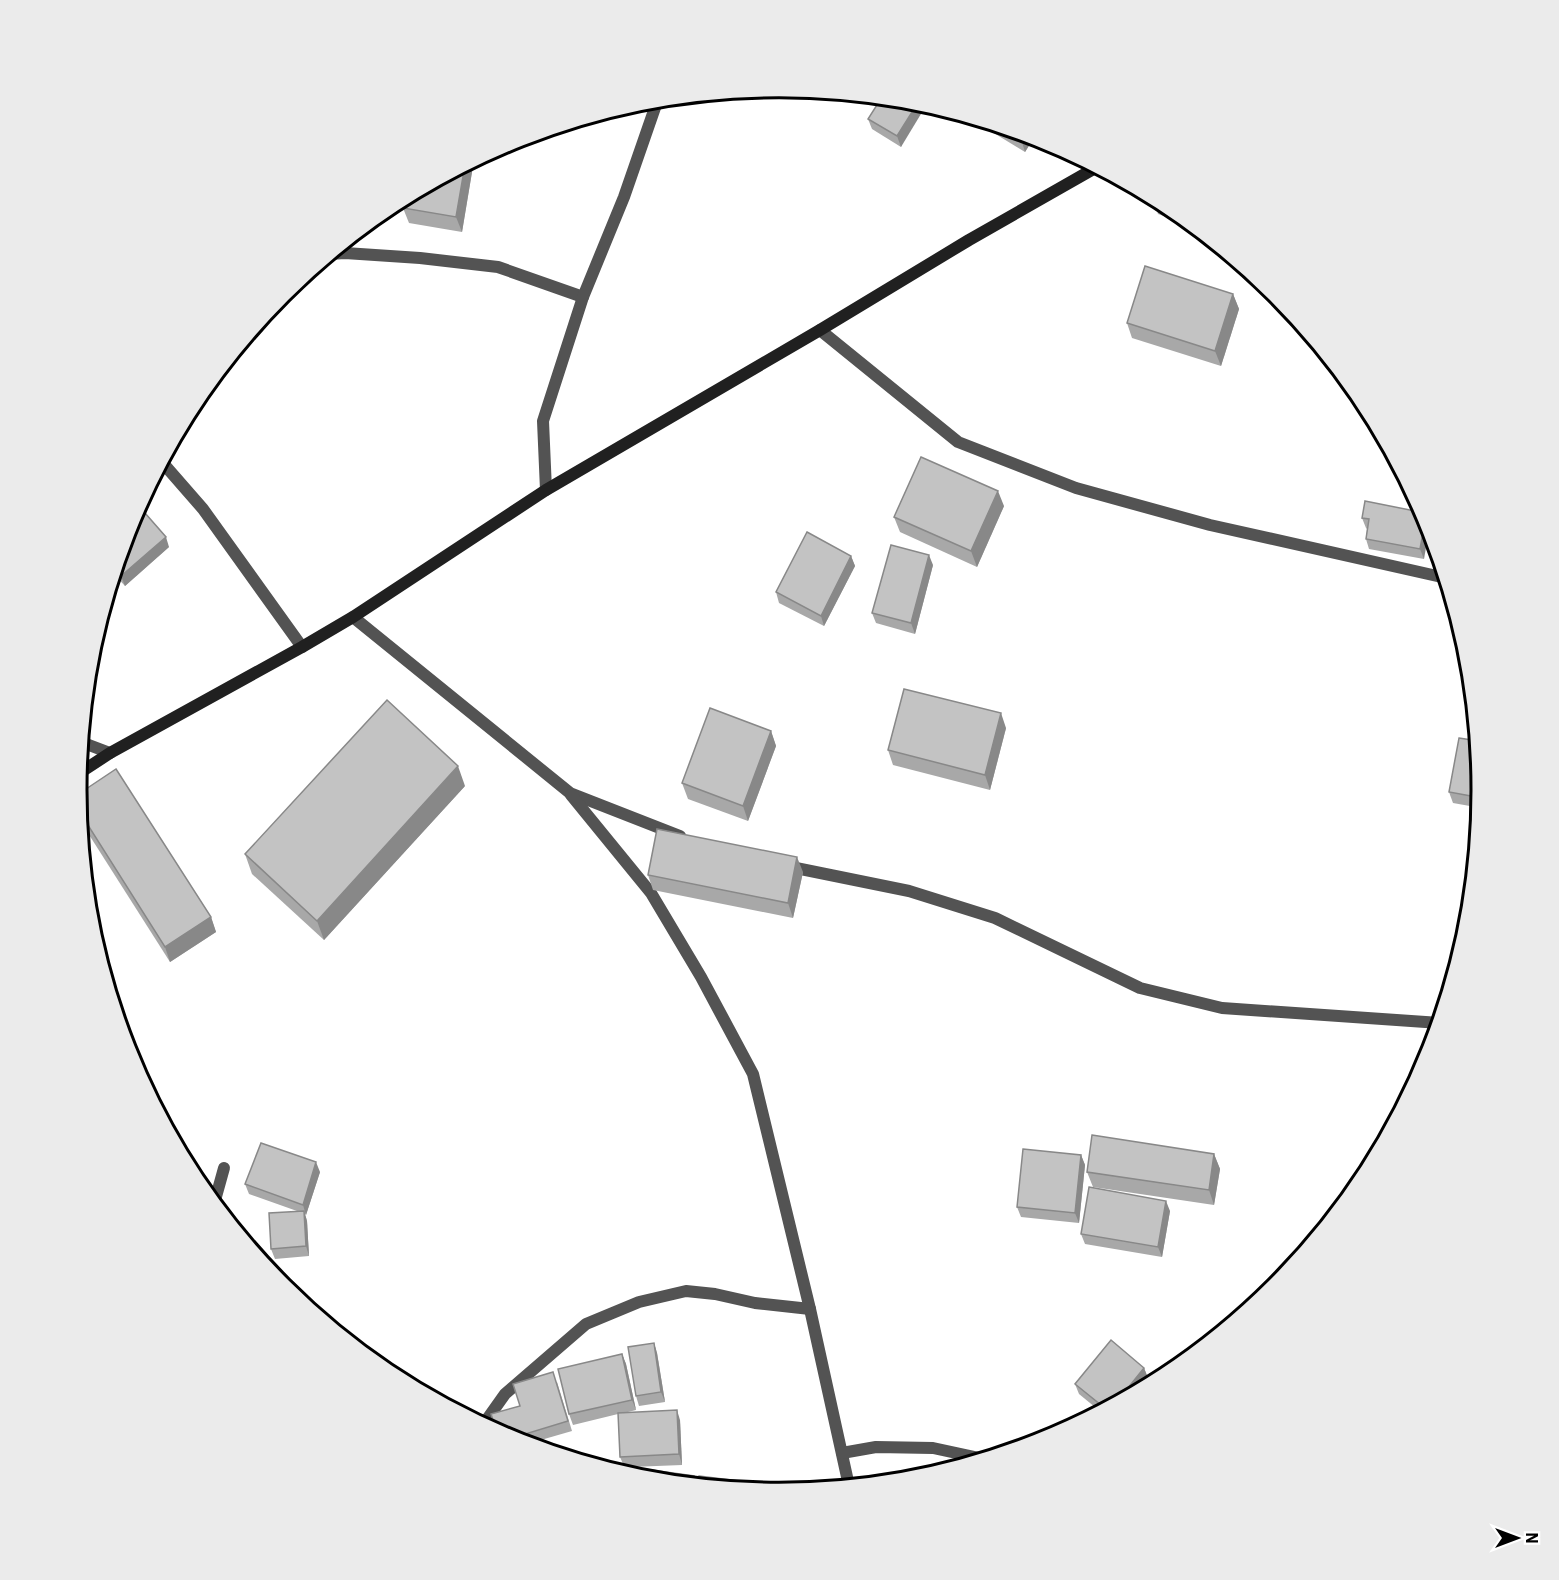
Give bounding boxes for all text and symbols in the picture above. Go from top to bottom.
north arrow [1487,1508,1547,1568]
text: N [1522,1532,1542,1544]

